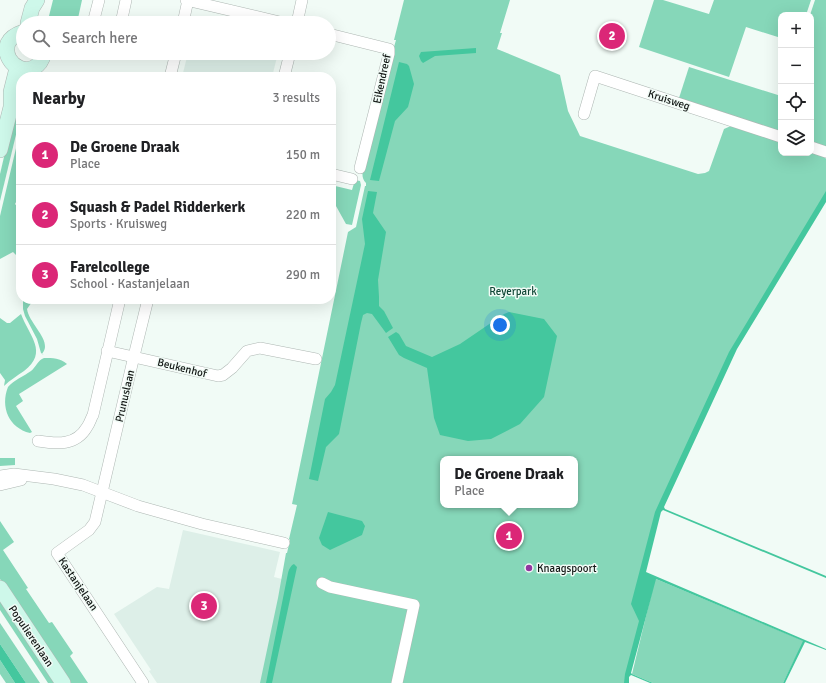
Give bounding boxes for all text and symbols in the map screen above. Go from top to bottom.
map controls [778,12,814,156]
button: + [778,12,814,48]
search box [16,16,336,60]
pin: 2 [599,21,625,51]
icon: search [30,27,52,49]
text: Search here [62,29,138,47]
button: − [778,48,814,84]
street label: Eikendreef [370,52,394,105]
button: locate [778,84,814,120]
street label: Kruisweg [646,87,692,113]
text: Nearby [32,88,85,109]
text: 3 results [272,90,320,106]
button: layers [778,120,814,156]
text: De Groene Draak [70,138,180,156]
text: 1 [41,147,49,163]
text: 150 m [286,147,320,163]
text: Place [70,156,100,172]
text: Squash & Padel Ridderkerk [70,198,245,216]
text: 2 [41,207,49,223]
text: 220 m [286,207,320,223]
text: Sports · Kruisweg [70,216,167,232]
text: Farelcollege [70,258,150,276]
text: 3 [41,267,49,283]
text: 290 m [286,267,320,283]
text: School · Kastanjelaan [70,276,190,292]
park label: Reyerpark [489,285,537,298]
your location [490,315,510,335]
street label: Beukenhof [156,356,209,381]
street label: Prunuslaan [113,369,137,423]
popup [440,456,578,508]
text: De Groene Draak [454,465,564,483]
text: Place [454,483,485,499]
pin: 1 [496,521,522,551]
street label: Kastanjelaan [55,555,101,613]
place label: Knaagspoort [537,562,597,575]
marker: Knaagspoort [524,563,534,573]
pin: 3 [191,591,217,621]
street label: Populierenlaan [6,603,56,669]

